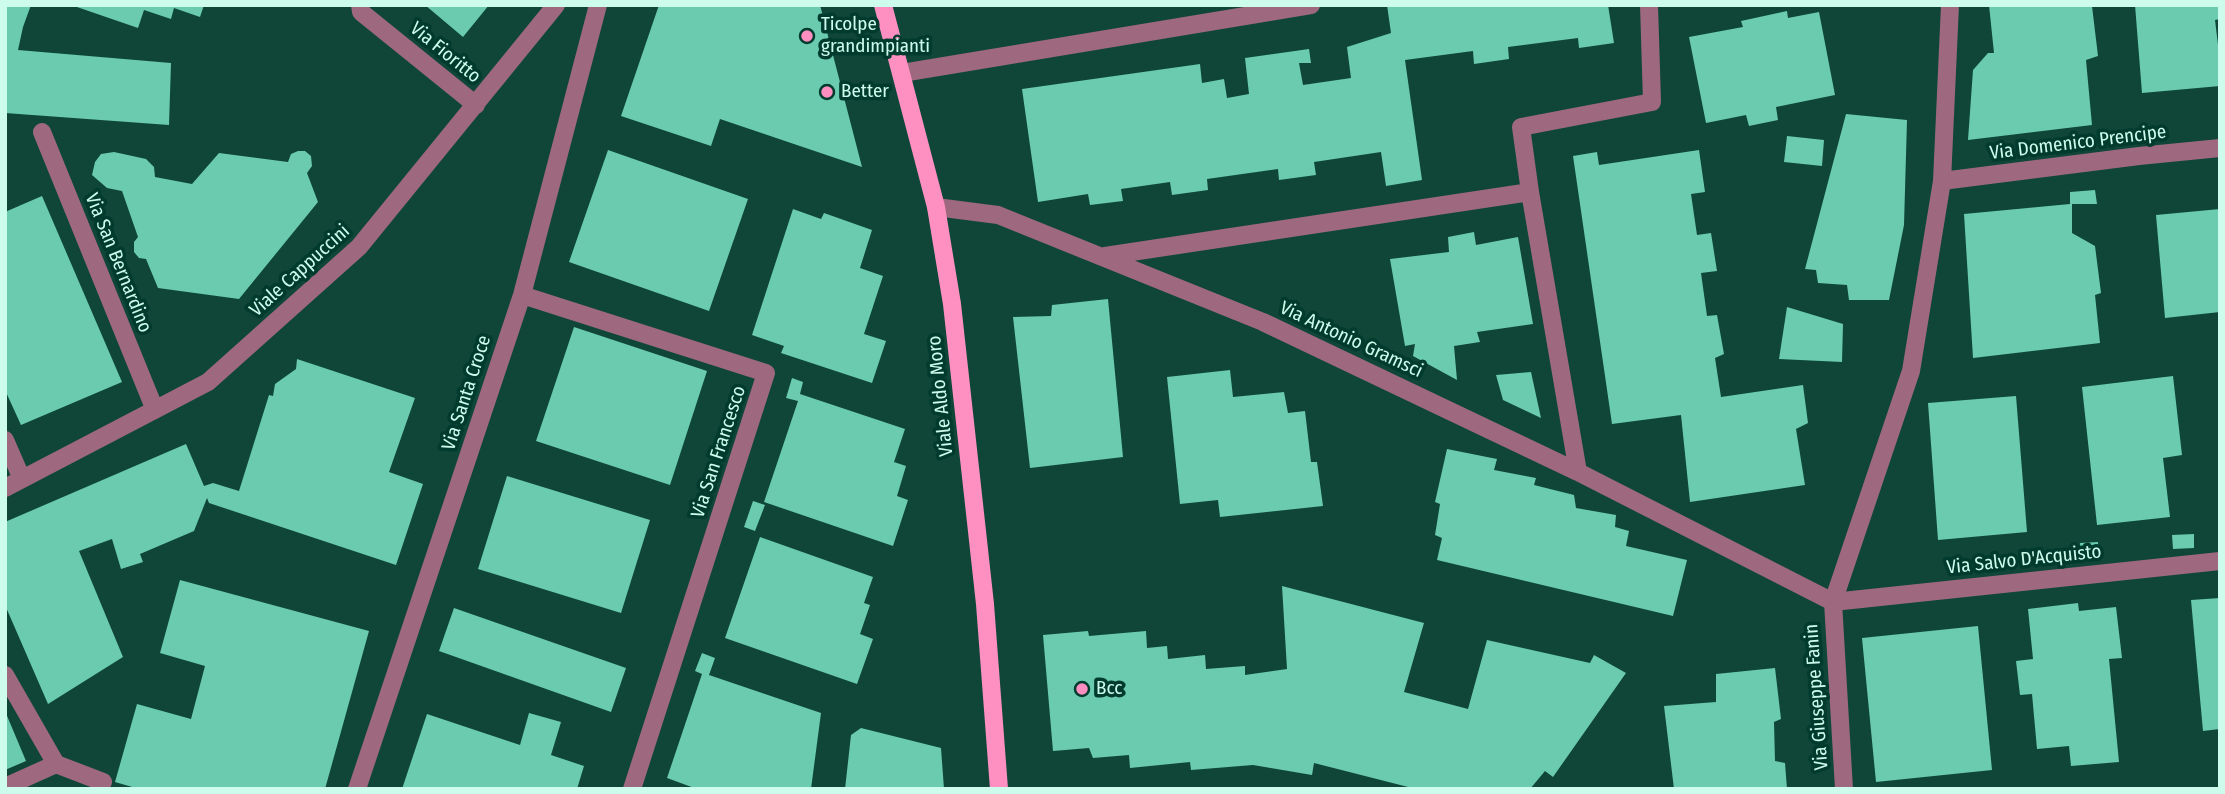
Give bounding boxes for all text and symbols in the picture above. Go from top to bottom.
place label: Ticolpe grandimpianti [821,14,930,58]
street label: Via Fioritto [405,18,485,88]
marker: Ticolpe grandimpianti [799,28,815,44]
place label: Better [841,81,889,103]
marker: Better [819,84,835,100]
street label: Via Domenico Prencipe [1988,121,2168,165]
street label: Via San Bernardino [80,190,156,336]
street label: Viale Cappuccini [245,220,355,322]
street label: Via Antonio Gramsci [1276,297,1426,383]
street label: Via Santa Croce [438,333,496,453]
street label: Viale Aldo Moro [923,334,959,458]
street label: Via San Francesco [687,383,751,521]
street label: Via Salvo D'Acquisto [1946,541,2102,579]
street label: Via Giuseppe Fanin [1801,623,1833,771]
place label: Bcc [1096,678,1122,700]
marker: Bcc [1074,681,1090,697]

